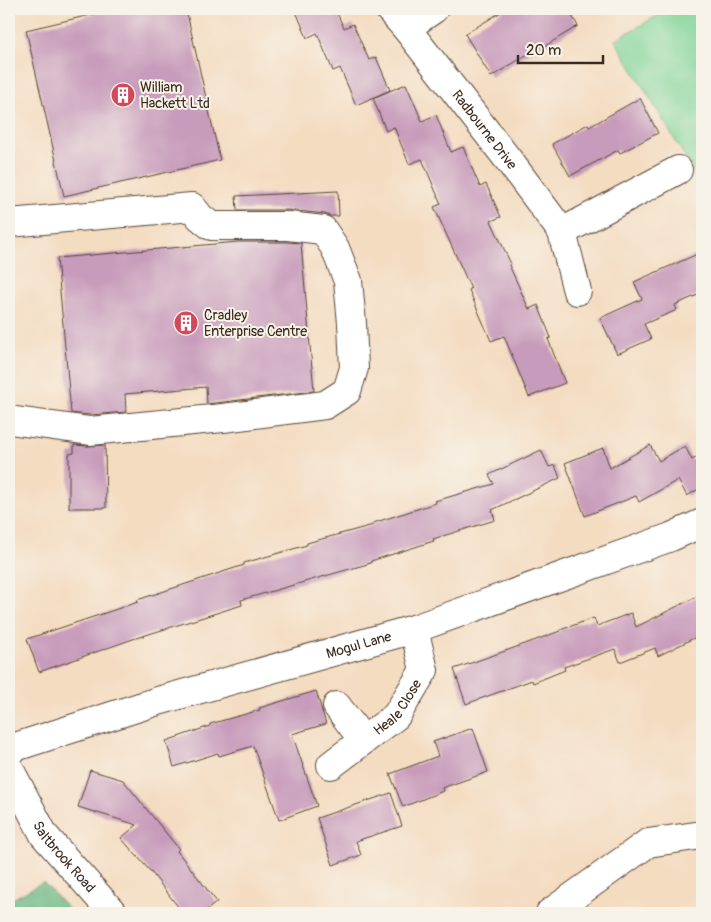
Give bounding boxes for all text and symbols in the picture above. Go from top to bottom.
scale bar [518,32,604,64]
text: 20 m [526,41,561,60]
place label: William Hackett Ltd [140,79,210,112]
building icon: William Hackett Ltd [110,82,136,108]
street label: Radbourne Drive [449,86,521,173]
place label: Cradley Enterprise Centre [204,307,307,340]
building icon: Cradley Enterprise Centre [173,310,199,336]
street label: Mogul Lane [324,627,393,662]
street label: Heale Close [370,676,425,739]
street label: Saltbrook Road [30,818,99,896]

